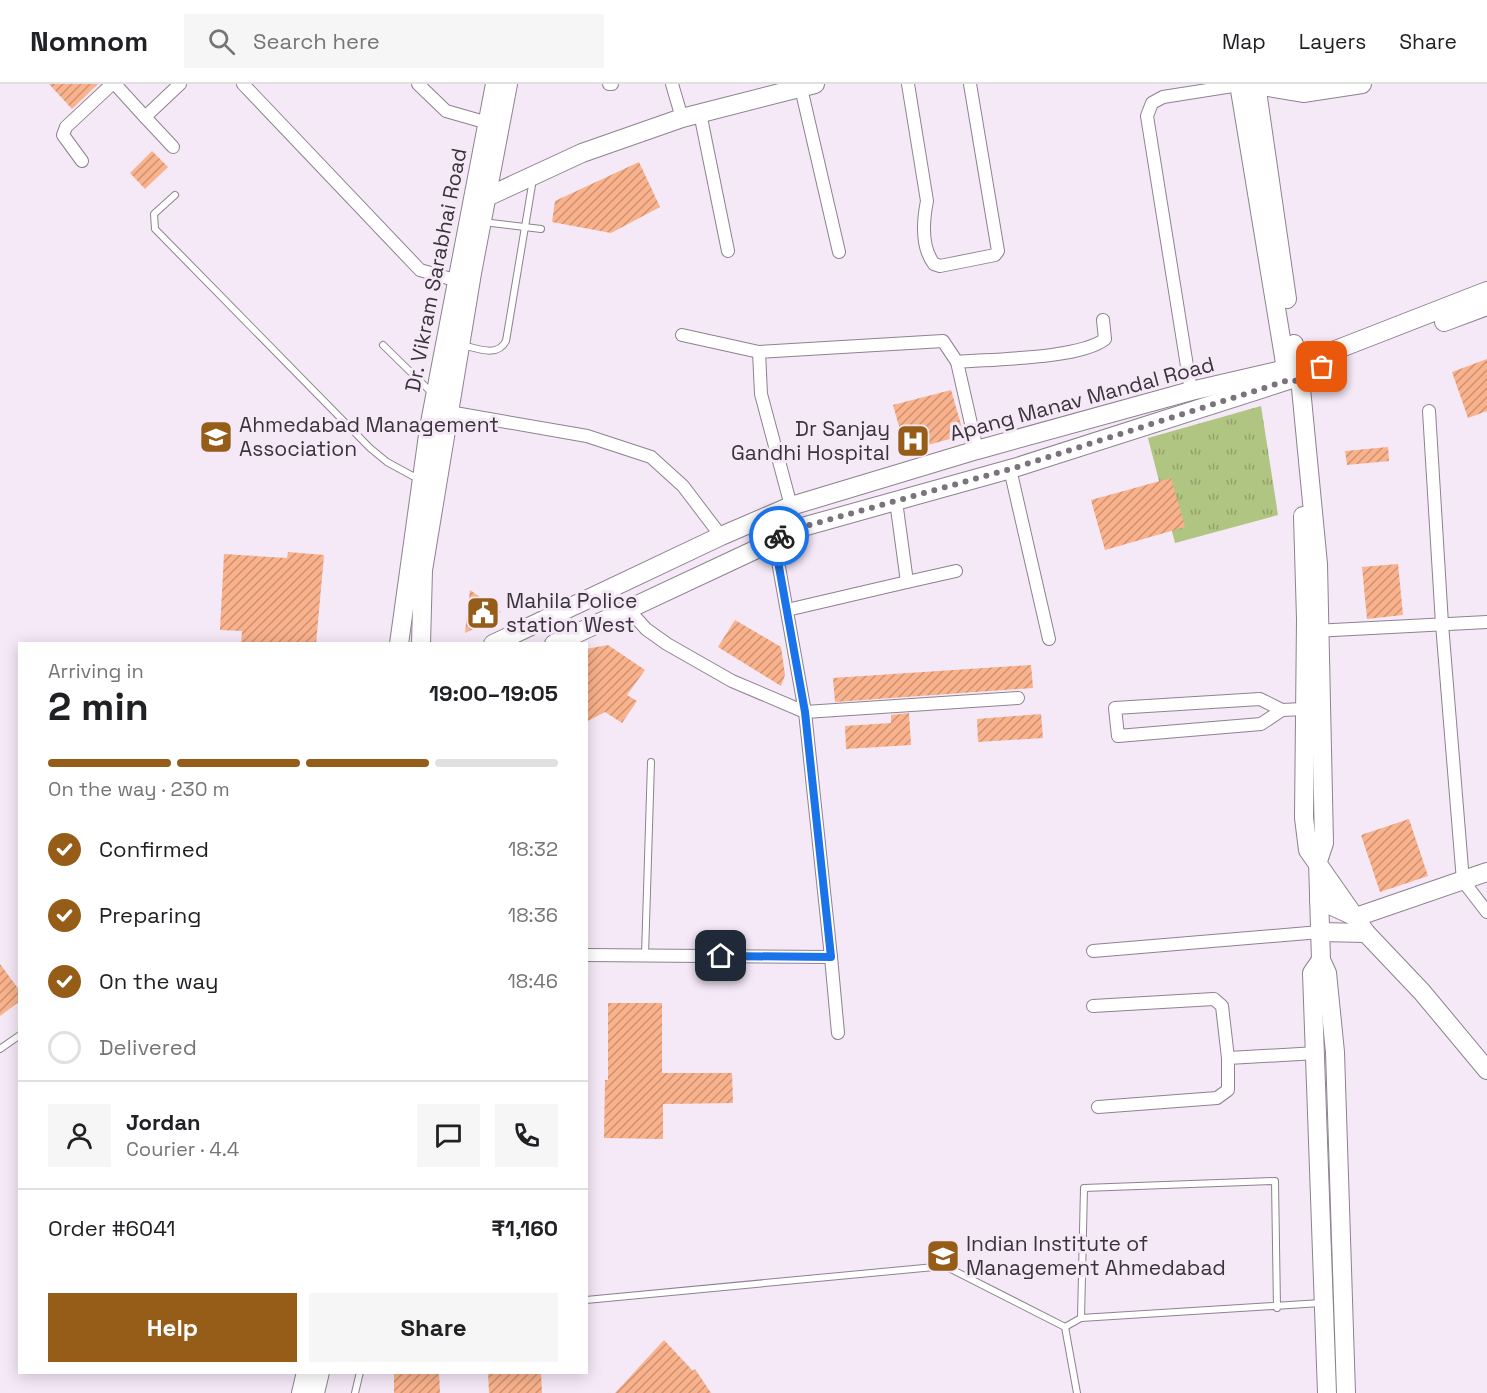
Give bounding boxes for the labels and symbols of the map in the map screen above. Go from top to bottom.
street label: Dr. Vikram Sarabhai Road [399,146,472,394]
pin [1296,341,1347,392]
street label: Apang Manav Mandal Road [947,350,1217,447]
place label: Ahmedabad Management Association [239,411,499,462]
place label: Dr Sanjay Gandhi Hospital [731,415,890,466]
school or university icon: Ahmedabad Management Association [198,419,234,455]
hospital icon: Dr Sanjay Gandhi Hospital [895,423,931,459]
courier [749,506,809,566]
place label: Mahila Police station West [506,587,637,638]
public building icon: Mahila Police station West [465,595,501,631]
pin [695,930,746,981]
place label: Indian Institute of Management Ahmedabad [966,1230,1226,1281]
school or university icon: Indian Institute of Management Ahmedabad [925,1238,961,1274]

